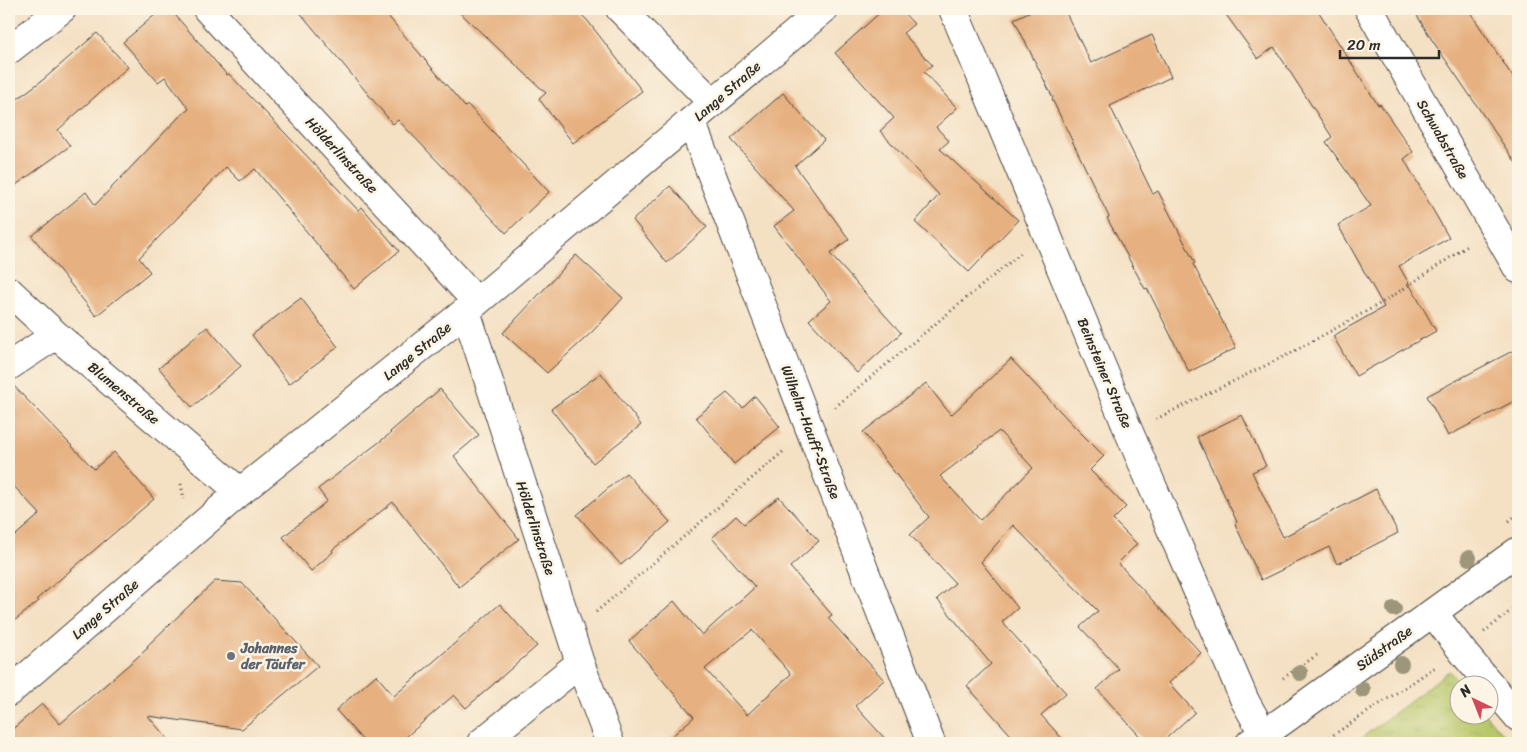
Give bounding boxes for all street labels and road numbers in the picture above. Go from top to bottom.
street label: Lange Straße [688,55,767,128]
street label: Schwabstraße [1410,95,1476,184]
street label: Hölderlinstraße [299,111,384,200]
street label: Beinsteiner Straße [1070,314,1139,433]
street label: Lange Straße [377,316,457,387]
street label: Blumenstraße [82,356,165,431]
street label: Wilhelm-Hauff-Straße [773,361,848,503]
street label: Hölderlinstraße [508,478,563,579]
street label: Lange Straße [66,573,145,646]
street label: Südstraße [1350,619,1418,678]

